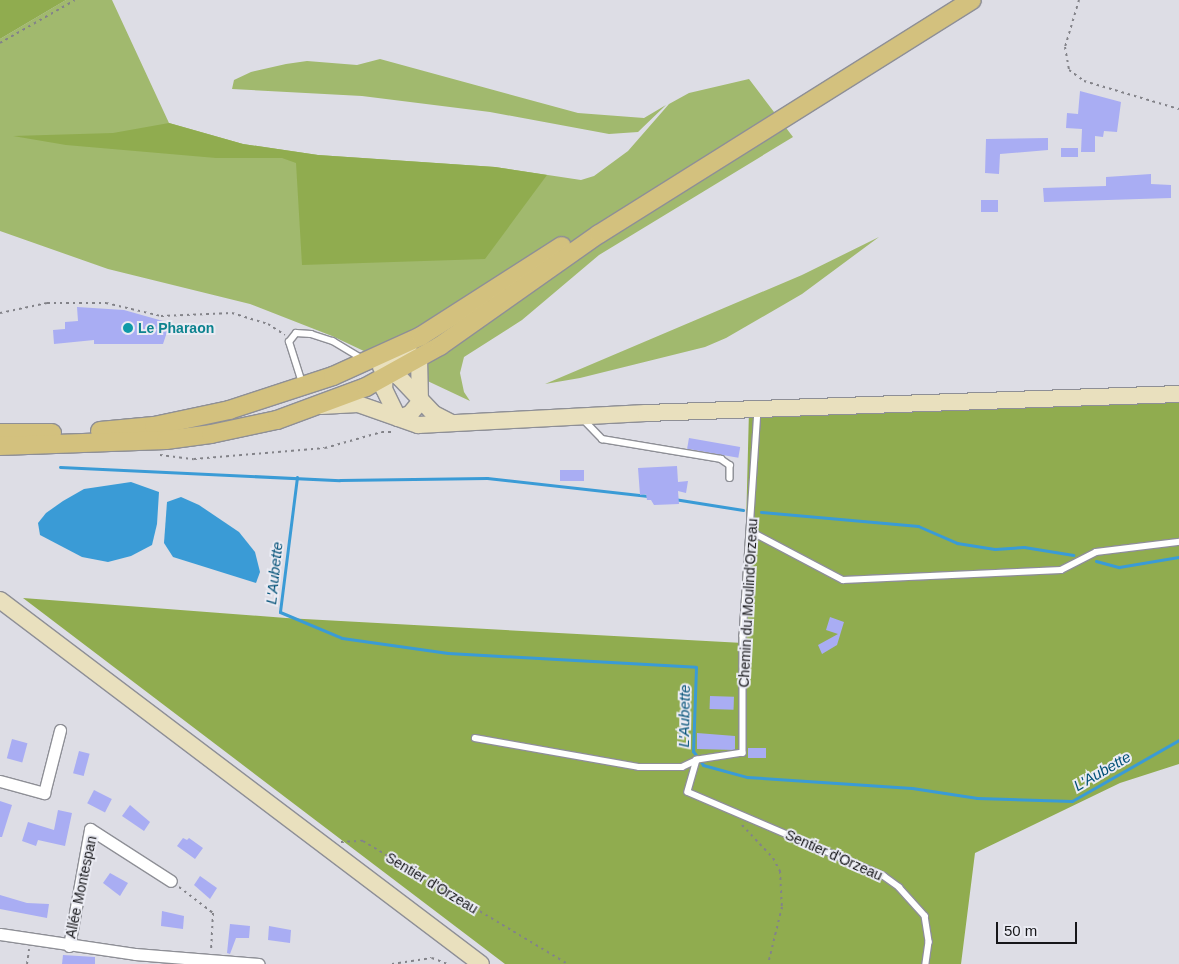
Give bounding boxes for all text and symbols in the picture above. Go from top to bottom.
place label: Le Pharaon [138,320,214,336]
marker: Le Pharaon [122,322,134,334]
street label: Chemin du Moulind'Orzeau [735,518,761,688]
water label: L'Aubette [262,541,286,605]
water label: L'Aubette [674,684,694,748]
water label: L'Aubette [1070,747,1134,795]
street label: Sentier d'Orzeau [783,826,885,884]
street label: Allée Montespan [62,834,100,940]
street label: Sentier d'Orzeau [383,849,481,917]
scale bar [999,912,1080,944]
text: 50 m [1004,922,1037,939]

